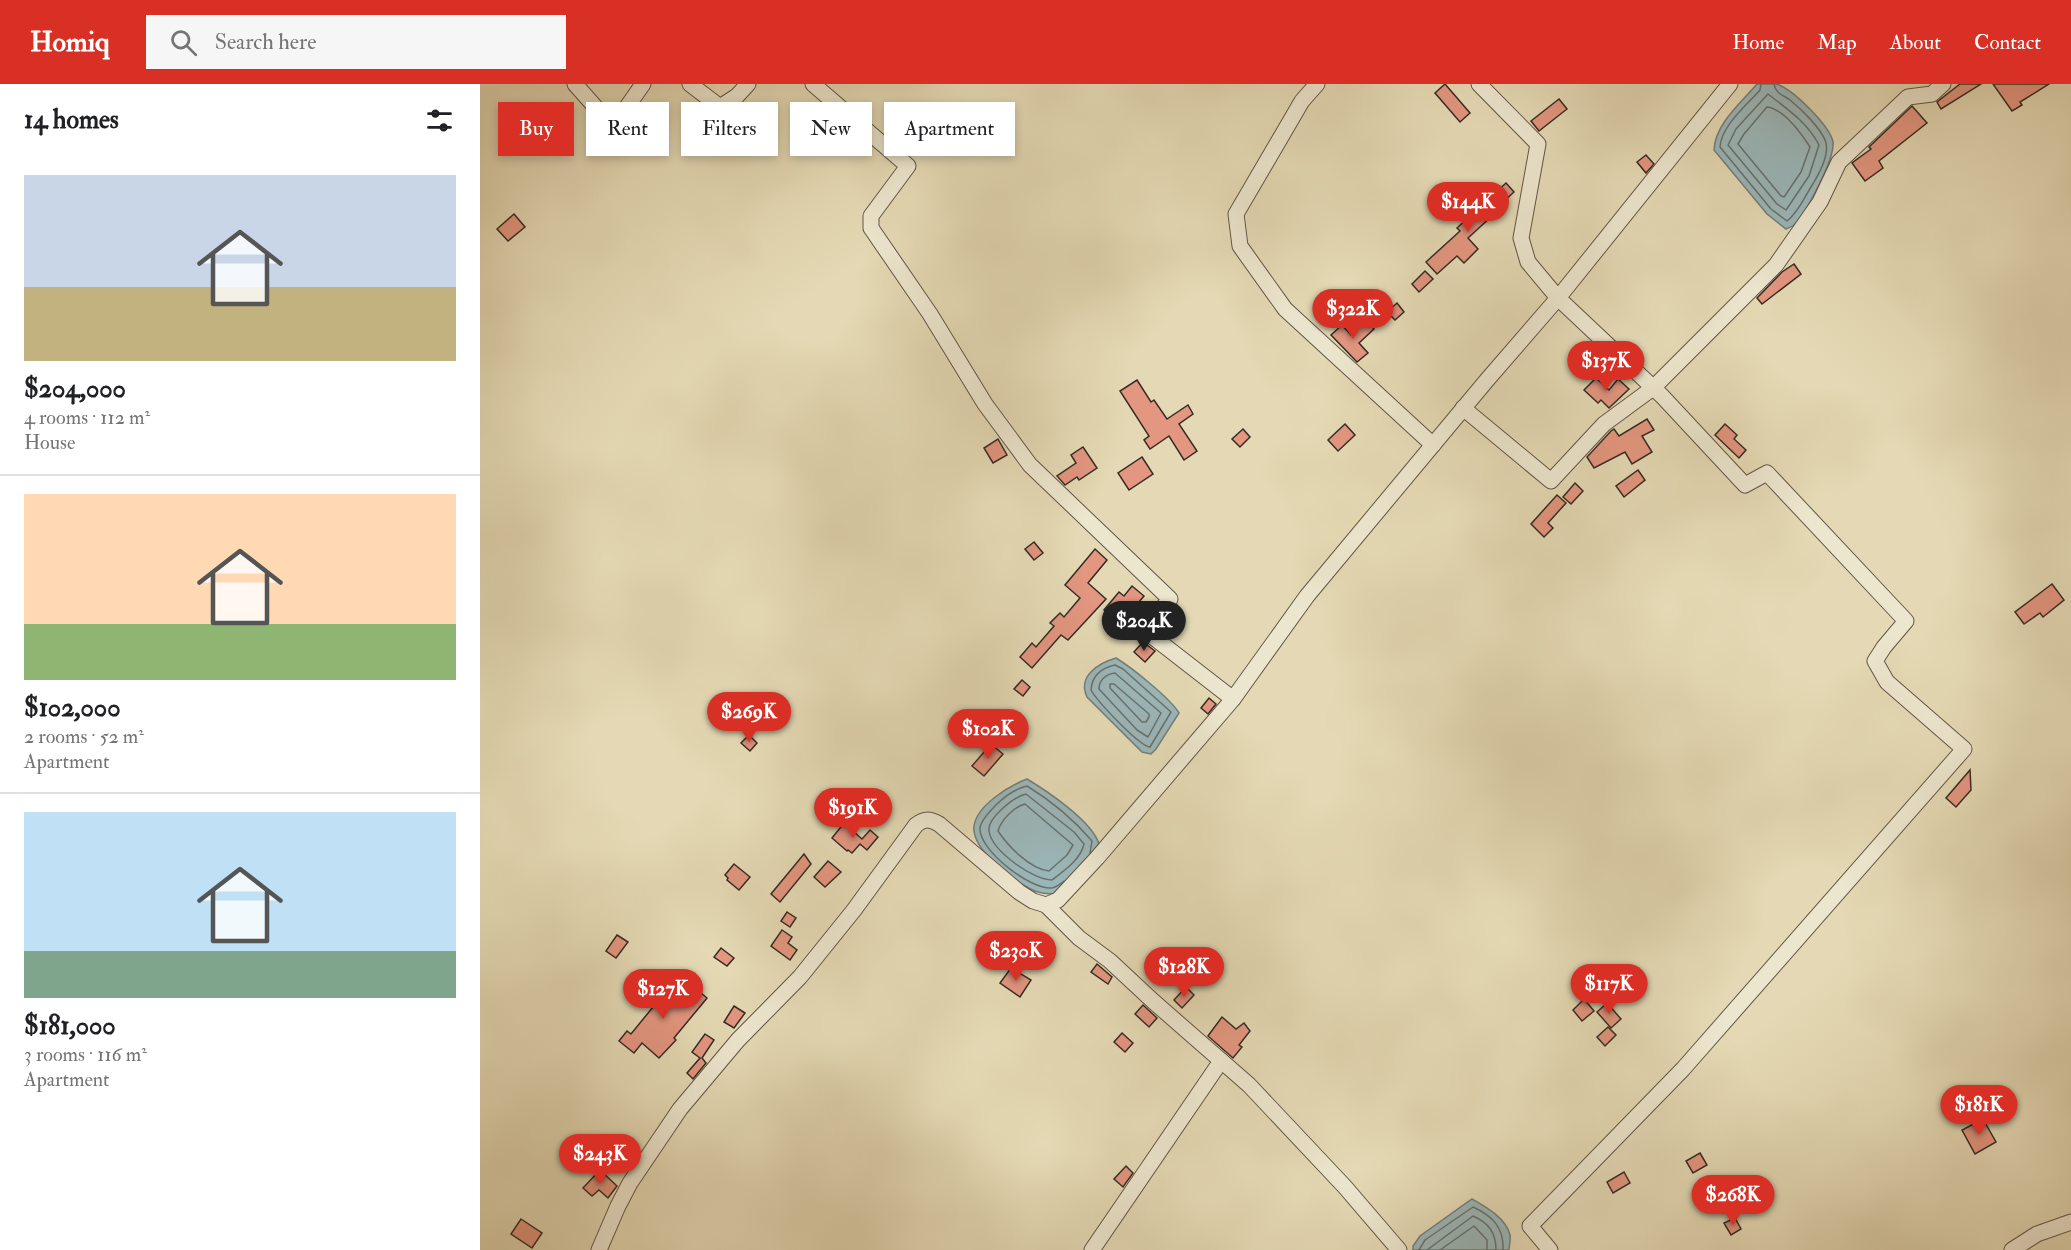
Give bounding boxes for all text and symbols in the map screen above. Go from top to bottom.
search box [146,15,566,69]
text: Homiq [30,25,110,60]
icon: search [167,26,200,59]
text: Search here [215,28,316,56]
text: Home [1732,29,1784,56]
text: Map [1817,29,1857,56]
text: About [1890,29,1941,56]
text: Contact [1974,29,2041,56]
chip: Buy [498,102,574,156]
chip: Rent [586,102,669,156]
chip: Filters [681,102,778,156]
chip: New [790,102,872,156]
chip: Apartment [884,102,1015,156]
text: 14 homes [24,104,119,136]
icon: filters [423,104,456,137]
pin: $144K [1426,182,1510,233]
text: $144K [1441,189,1495,214]
icon: home [186,214,294,322]
pin: $322K [1311,289,1395,340]
text: $322K [1326,296,1380,321]
pin: $137K [1564,341,1648,392]
text: $137K [1581,348,1631,373]
text: $204,000 [24,373,126,405]
text: 4 rooms · 112 m² [24,405,150,430]
text: House [24,430,75,455]
icon: home [186,533,294,641]
pin: $204K [1102,601,1186,652]
text: $204K [1116,608,1172,633]
text: $102,000 [24,692,121,724]
pin: $269K [707,692,791,743]
text: $269K [721,699,777,724]
pin: $102K [946,709,1030,760]
text: $102K [962,716,1014,741]
text: 2 rooms · 52 m² [24,724,144,749]
text: Apartment [24,749,109,774]
pin: $191K [811,788,895,839]
text: $191K [828,795,878,820]
icon: home [186,851,294,959]
pin: $230K [974,931,1058,982]
text: $230K [989,938,1043,963]
pin: $128K [1142,947,1226,998]
text: $128K [1158,954,1210,979]
pin: $117K [1567,964,1651,1015]
pin: $127K [621,969,705,1020]
text: $117K [1585,971,1633,996]
text: $127K [637,976,689,1001]
text: $181,000 [24,1010,116,1042]
text: 3 rooms · 116 m² [24,1042,147,1067]
text: Apartment [24,1067,109,1092]
pin: $181K [1937,1085,2021,1136]
text: $181K [1955,1092,2003,1117]
pin: $243K [558,1134,642,1185]
text: $243K [573,1141,627,1166]
pin: $268K [1691,1175,1775,1226]
text: $268K [1706,1182,1760,1207]

